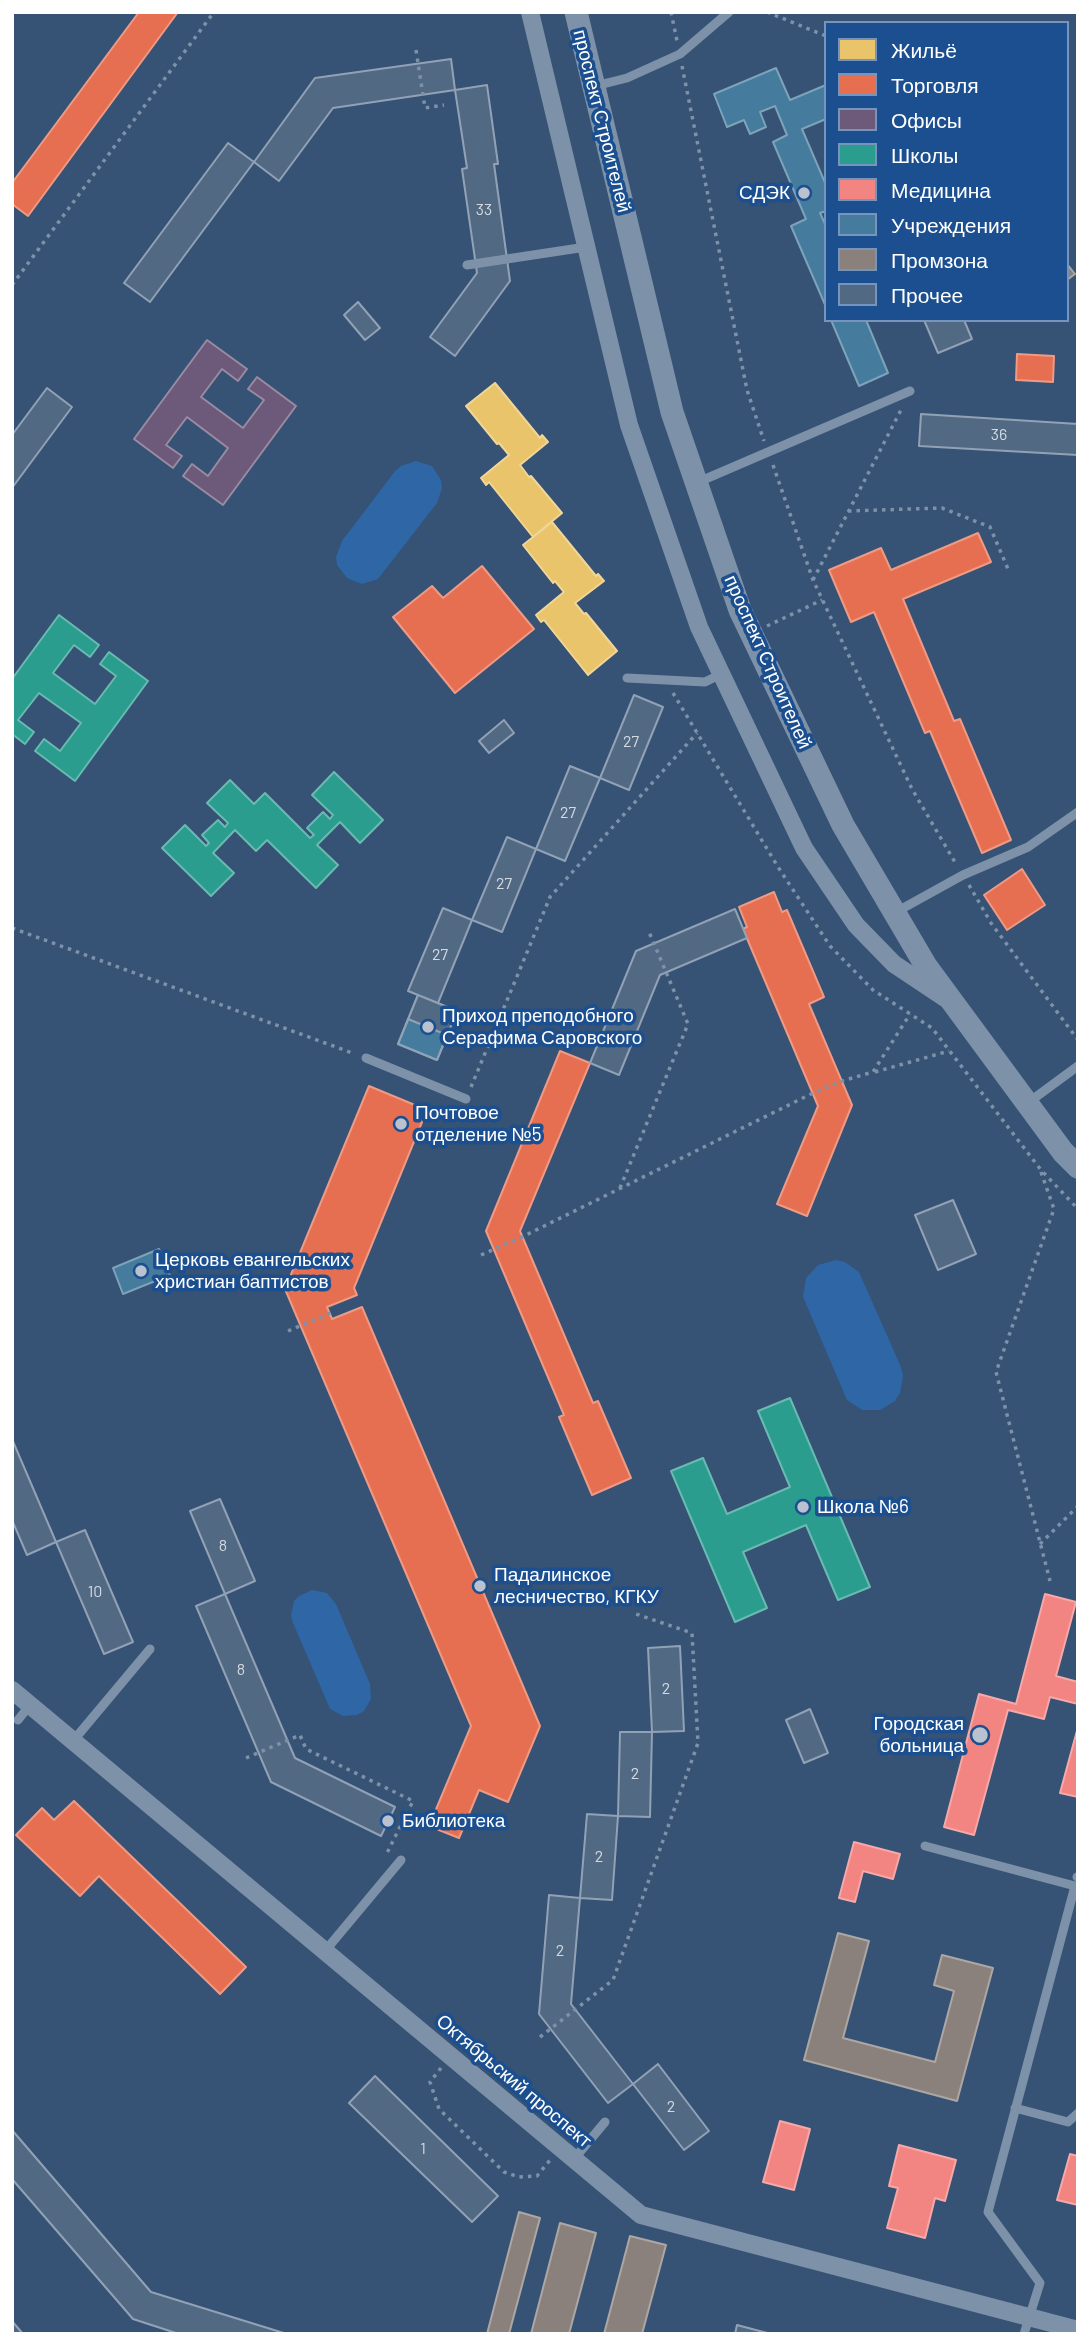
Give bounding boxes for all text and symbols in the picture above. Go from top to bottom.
legend [824,21,1069,322]
street label: проспект Строителей [568,27,636,215]
text: Жильё [891,37,957,62]
text: Торговля [891,72,979,97]
text: Офисы [891,107,962,132]
text: Школы [891,142,958,167]
text: Медицина [891,177,991,202]
place label: СДЭК [739,182,790,204]
marker: СДЭК [796,185,812,201]
house number: 33 [476,200,492,220]
text: Учреждения [891,212,1011,237]
text: Промзона [891,247,988,272]
text: Прочее [891,282,963,307]
house number: 36 [991,425,1007,445]
street label: проспект Строителей [719,572,817,752]
house number: 27 [623,732,639,752]
house number: 27 [560,803,576,823]
house number: 27 [496,874,512,894]
house number: 27 [432,945,448,965]
place label: Приход преподобного Серафима Саровского [442,1005,642,1049]
marker: Приход преподобного Серафима Саровского [420,1019,436,1035]
place label: Почтовое отделение №5 [415,1102,542,1146]
marker: Почтовое отделение №5 [393,1116,409,1132]
place label: Церковь евангельских христиан баптистов [155,1249,350,1293]
marker: Церковь евангельских христиан баптистов [133,1263,149,1279]
place label: Школа №6 [817,1496,909,1518]
marker: Школа №6 [795,1499,811,1515]
house number: 8 [219,1536,227,1556]
place label: Падалинское лесничество, КГКУ [494,1564,659,1608]
marker: Падалинское лесничество, КГКУ [472,1578,488,1594]
house number: 10 [88,1582,102,1602]
house number: 8 [237,1660,245,1680]
house number: 2 [662,1679,670,1699]
place label: Городская больница [874,1713,964,1757]
marker: Городская больница [970,1725,990,1745]
house number: 2 [631,1764,639,1784]
place label: Библиотека [402,1810,505,1832]
marker: Библиотека [380,1813,396,1829]
house number: 2 [595,1847,603,1867]
house number: 2 [556,1941,564,1961]
street label: Октябрьский проспект [432,2009,596,2153]
house number: 2 [667,2097,675,2117]
house number: 1 [420,2139,426,2159]

